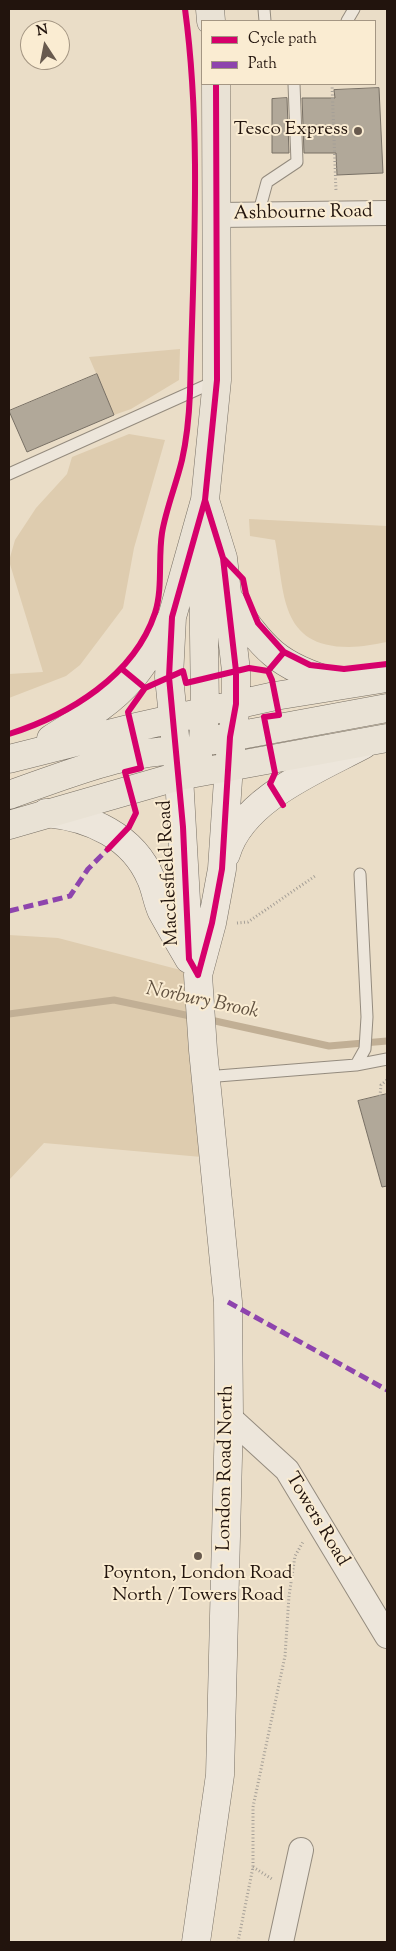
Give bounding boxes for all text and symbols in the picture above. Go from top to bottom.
north arrow [20,20,70,70]
text: N [35,20,50,42]
legend [201,20,376,85]
text: Cycle path [248,29,317,50]
text: Path [248,54,277,75]
place label: Tesco Express [234,120,348,142]
marker: Tesco Express [352,125,364,137]
street label: Ashbourne Road [233,201,373,227]
street label: Macclesfield Road [155,799,185,947]
water label: Norbury Brook [144,978,260,1026]
street label: London Road North [214,1385,240,1551]
street label: Towers Road [279,1469,353,1571]
marker: Poynton, London Road North / Towers Road [192,1550,204,1562]
place label: Poynton, London Road North / Towers Road [104,1564,292,1608]

